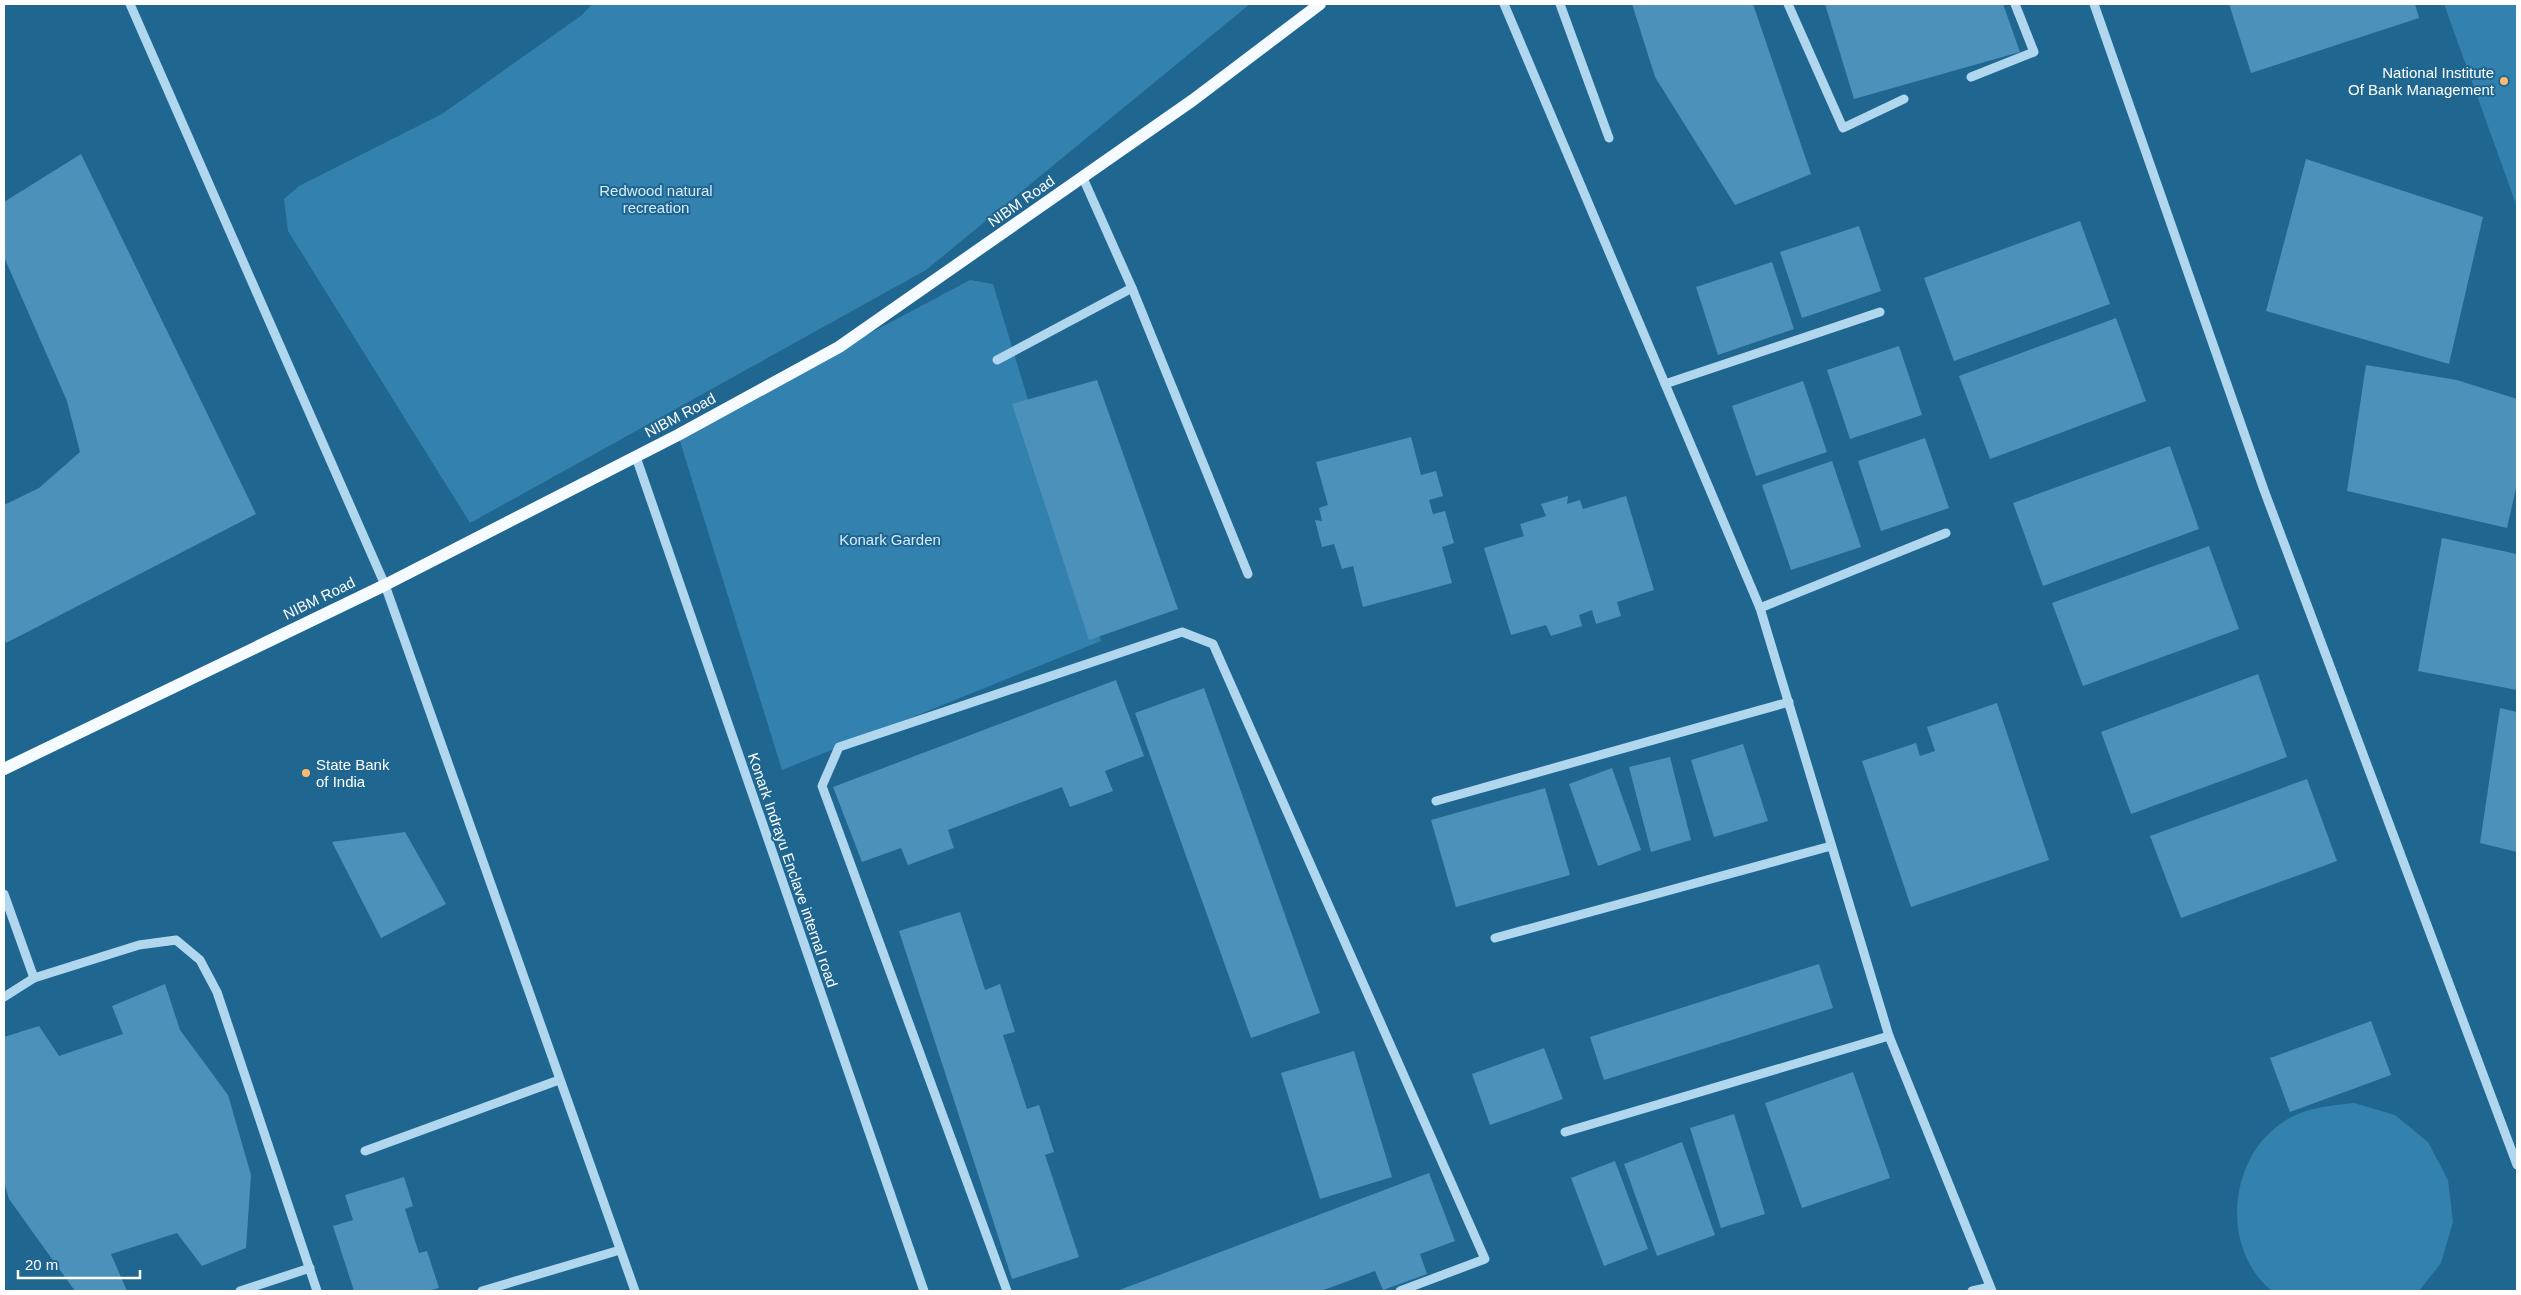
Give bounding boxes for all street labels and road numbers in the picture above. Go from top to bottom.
street label: NIBM Road [984,172,1058,230]
street label: NIBM Road [642,389,718,441]
street label: NIBM Road [280,573,358,623]
street label: Konark Indrayu Enclave internal road [745,751,841,989]

